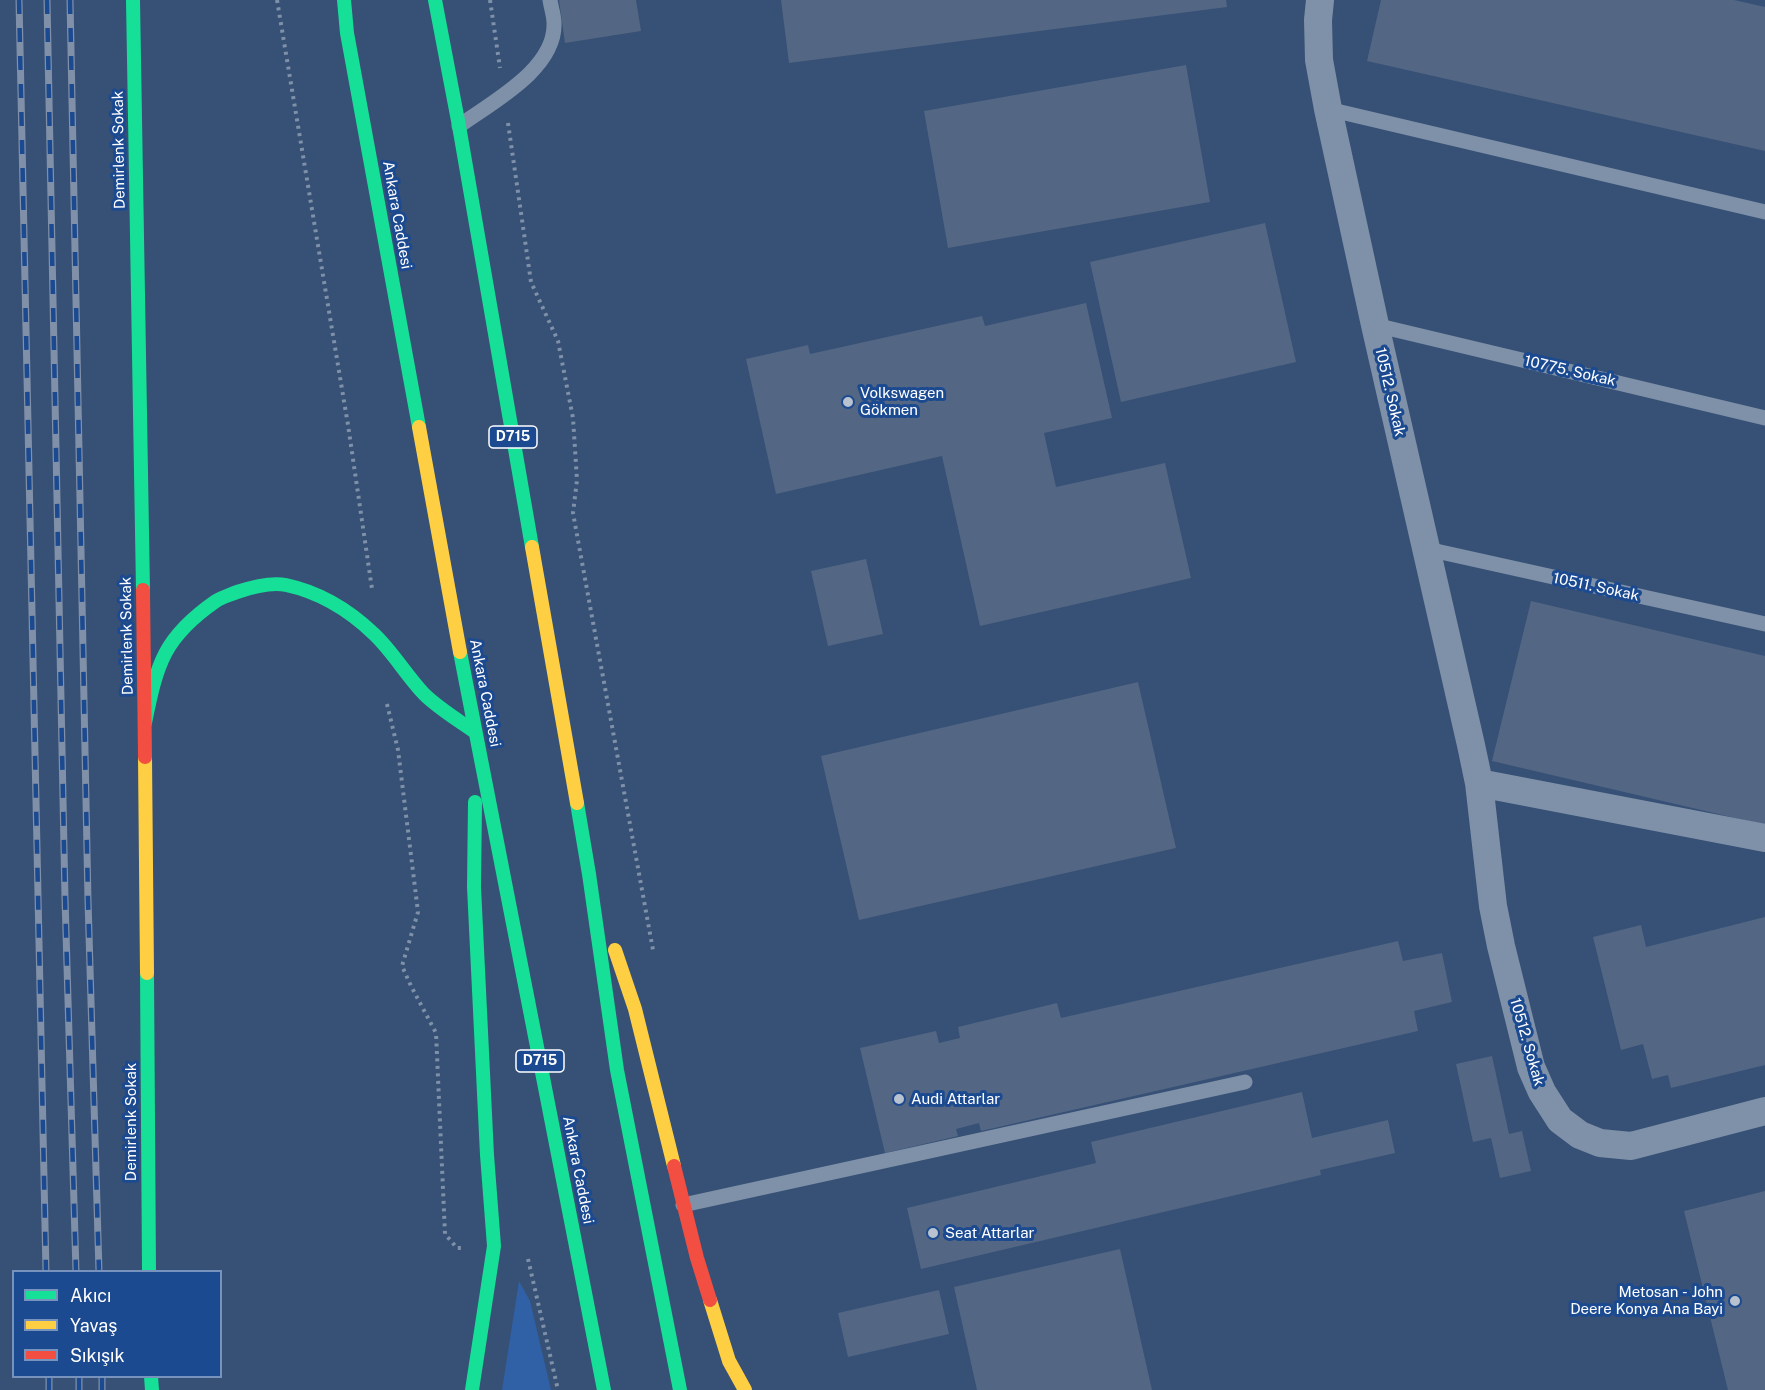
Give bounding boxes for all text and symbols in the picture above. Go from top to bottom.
street label: Demirlenk Sokak [109,91,129,209]
street label: Ankara Caddesi [379,160,415,270]
street label: 10512. Sokak [1371,346,1409,438]
street label: 10775. Sokak [1523,352,1617,390]
place label: Volkswagen Gökmen [860,384,944,419]
marker: Volkswagen Gökmen [841,395,855,409]
road number: D715 [489,426,537,448]
street label: 10511. Sokak [1551,569,1641,605]
street label: Demirlenk Sokak [117,577,137,695]
street label: Ankara Caddesi [466,638,504,748]
street label: 10512. Sokak [1506,996,1548,1088]
road number: D715 [516,1050,564,1072]
street label: Demirlenk Sokak [122,1063,140,1181]
place label: Audi Attarlar [911,1090,1000,1108]
marker: Audi Attarlar [892,1092,906,1106]
street label: Ankara Caddesi [559,1115,597,1225]
place label: Seat Attarlar [945,1224,1034,1242]
marker: Seat Attarlar [926,1226,940,1240]
legend [12,1270,222,1378]
place label: Metosan - John Deere Konya Ana Bayi [1570,1283,1723,1318]
text: Akıcı [70,1285,111,1306]
marker: Metosan - John Deere Konya Ana Bayi [1728,1294,1742,1308]
text: Yavaş [70,1315,117,1336]
text: Sıkışık [70,1345,125,1366]

